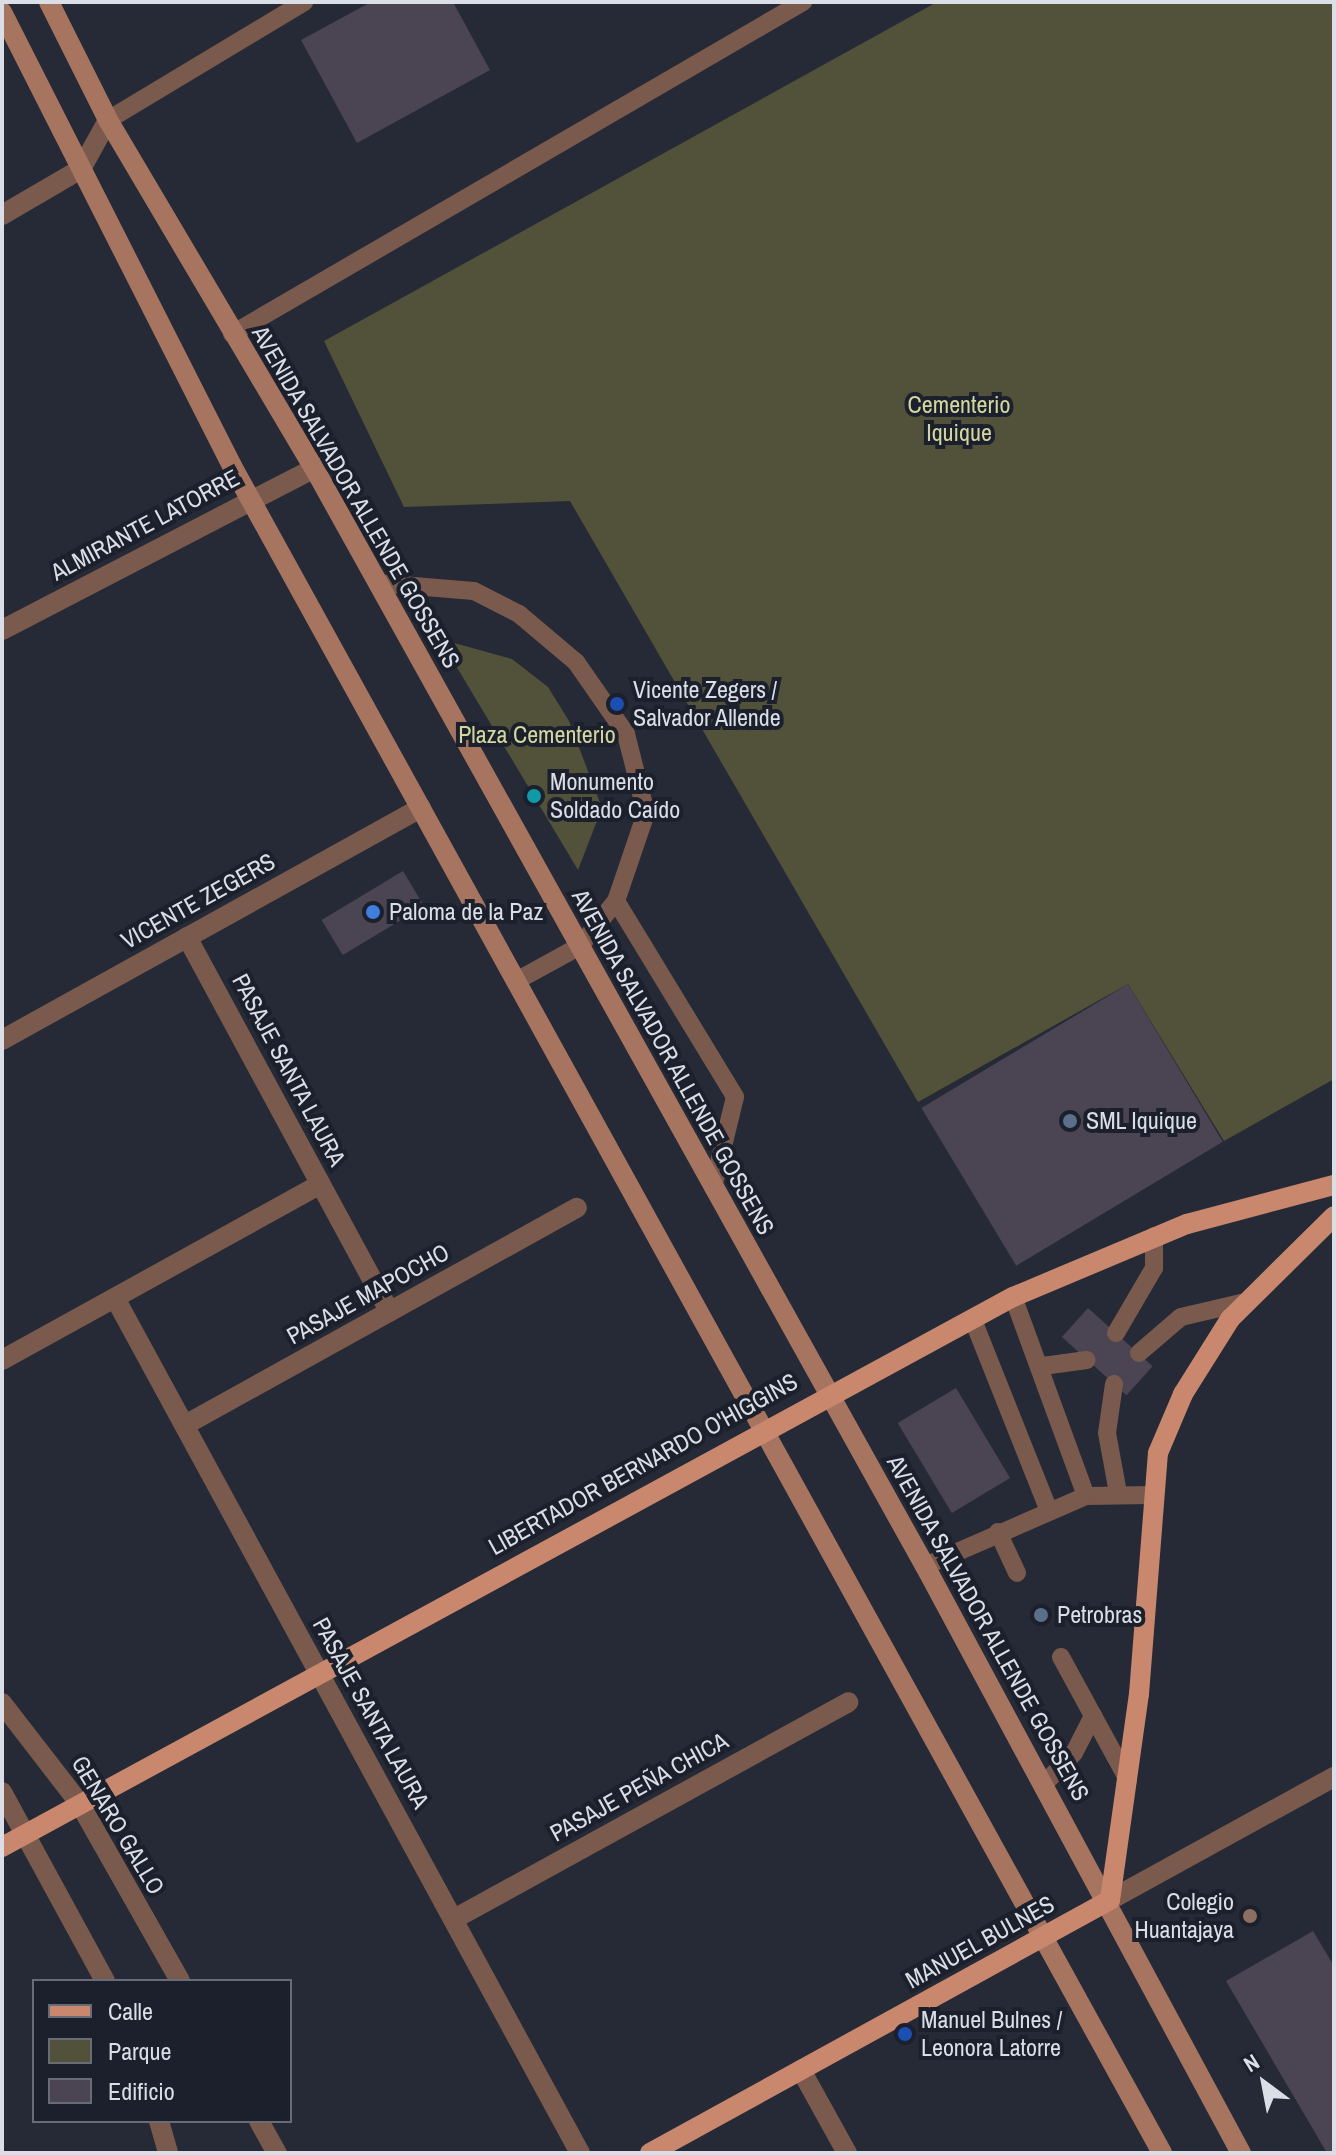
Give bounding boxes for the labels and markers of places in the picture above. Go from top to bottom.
place label: Vicente Zegers / Salvador Allende [633,676,782,732]
marker: Vicente Zegers / Salvador Allende [608,695,626,713]
place label: Monumento Soldado Caído [550,768,680,824]
marker: Monumento Soldado Caído [525,787,543,805]
place label: Paloma de la Paz [389,898,543,926]
marker: Paloma de la Paz [364,903,382,921]
place label: SML Iquique [1086,1107,1198,1135]
marker: SML Iquique [1061,1112,1079,1130]
place label: Petrobras [1057,1601,1142,1629]
marker: Petrobras [1032,1606,1050,1624]
place label: Colegio Huantajaya [1134,1888,1234,1944]
marker: Colegio Huantajaya [1241,1907,1259,1925]
place label: Manuel Bulnes / Leonora Latorre [921,2006,1062,2062]
marker: Manuel Bulnes / Leonora Latorre [896,2025,914,2043]

